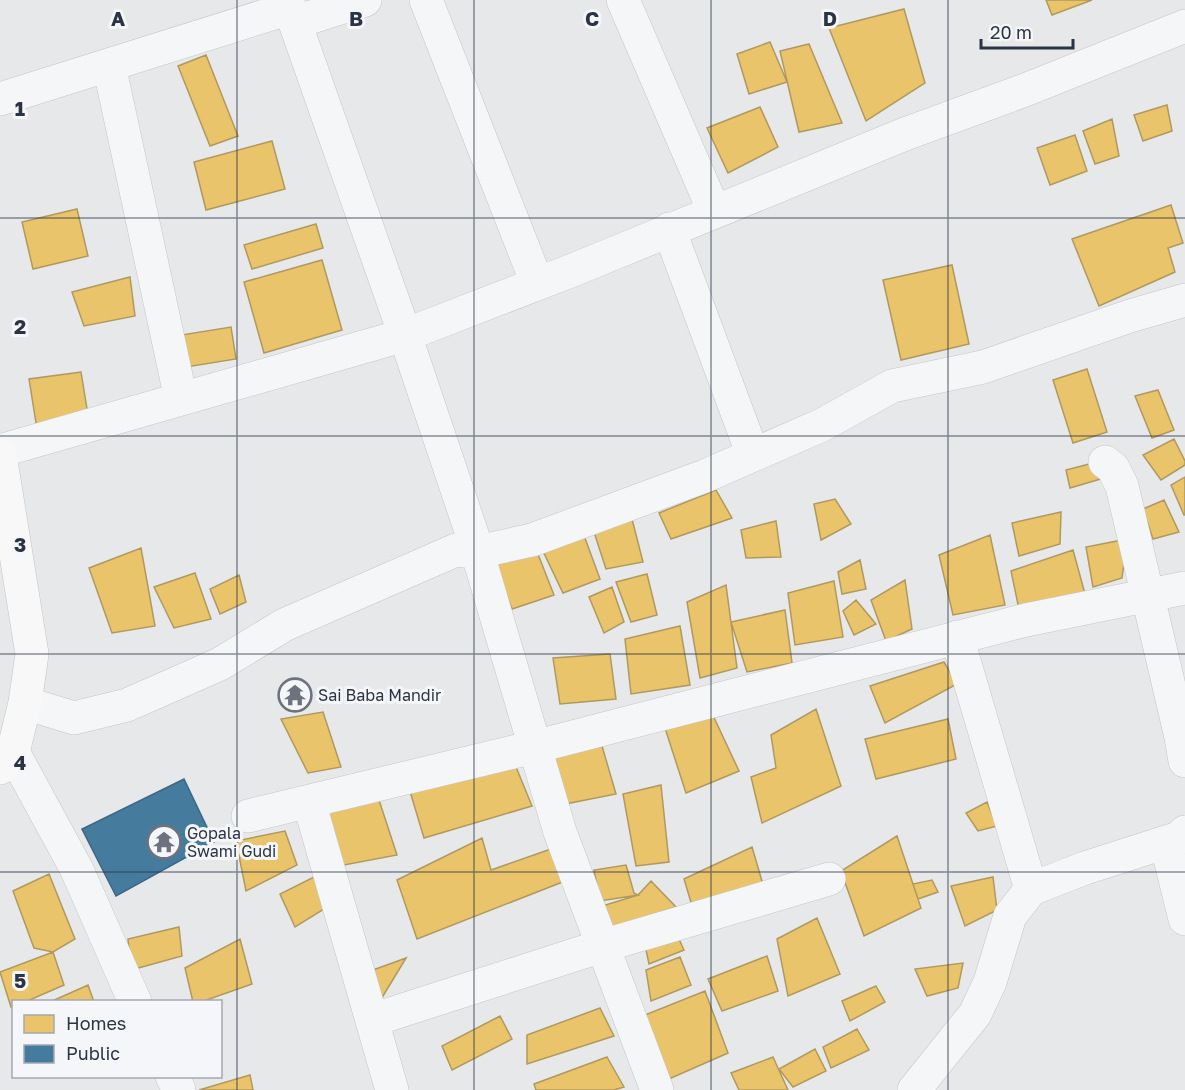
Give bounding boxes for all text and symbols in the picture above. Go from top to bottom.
text: A [111,6,125,30]
text: B [349,6,363,30]
text: C [585,6,599,30]
text: D [823,6,837,30]
scale bar [981,12,1072,50]
text: 20 m [990,21,1032,43]
text: 1 [15,96,25,120]
text: 2 [14,314,26,338]
text: 3 [14,532,26,556]
temple icon: Sai Baba Mandir [277,677,313,713]
place label: Sai Baba Mandir [318,685,441,705]
text: 4 [14,750,26,774]
place label: Gopala Swami Gudi [187,823,276,861]
temple icon: Gopala Swami Gudi [146,824,182,860]
text: 5 [14,968,26,992]
legend [12,1000,222,1078]
text: Homes [66,1012,126,1034]
text: Public [66,1042,120,1064]

